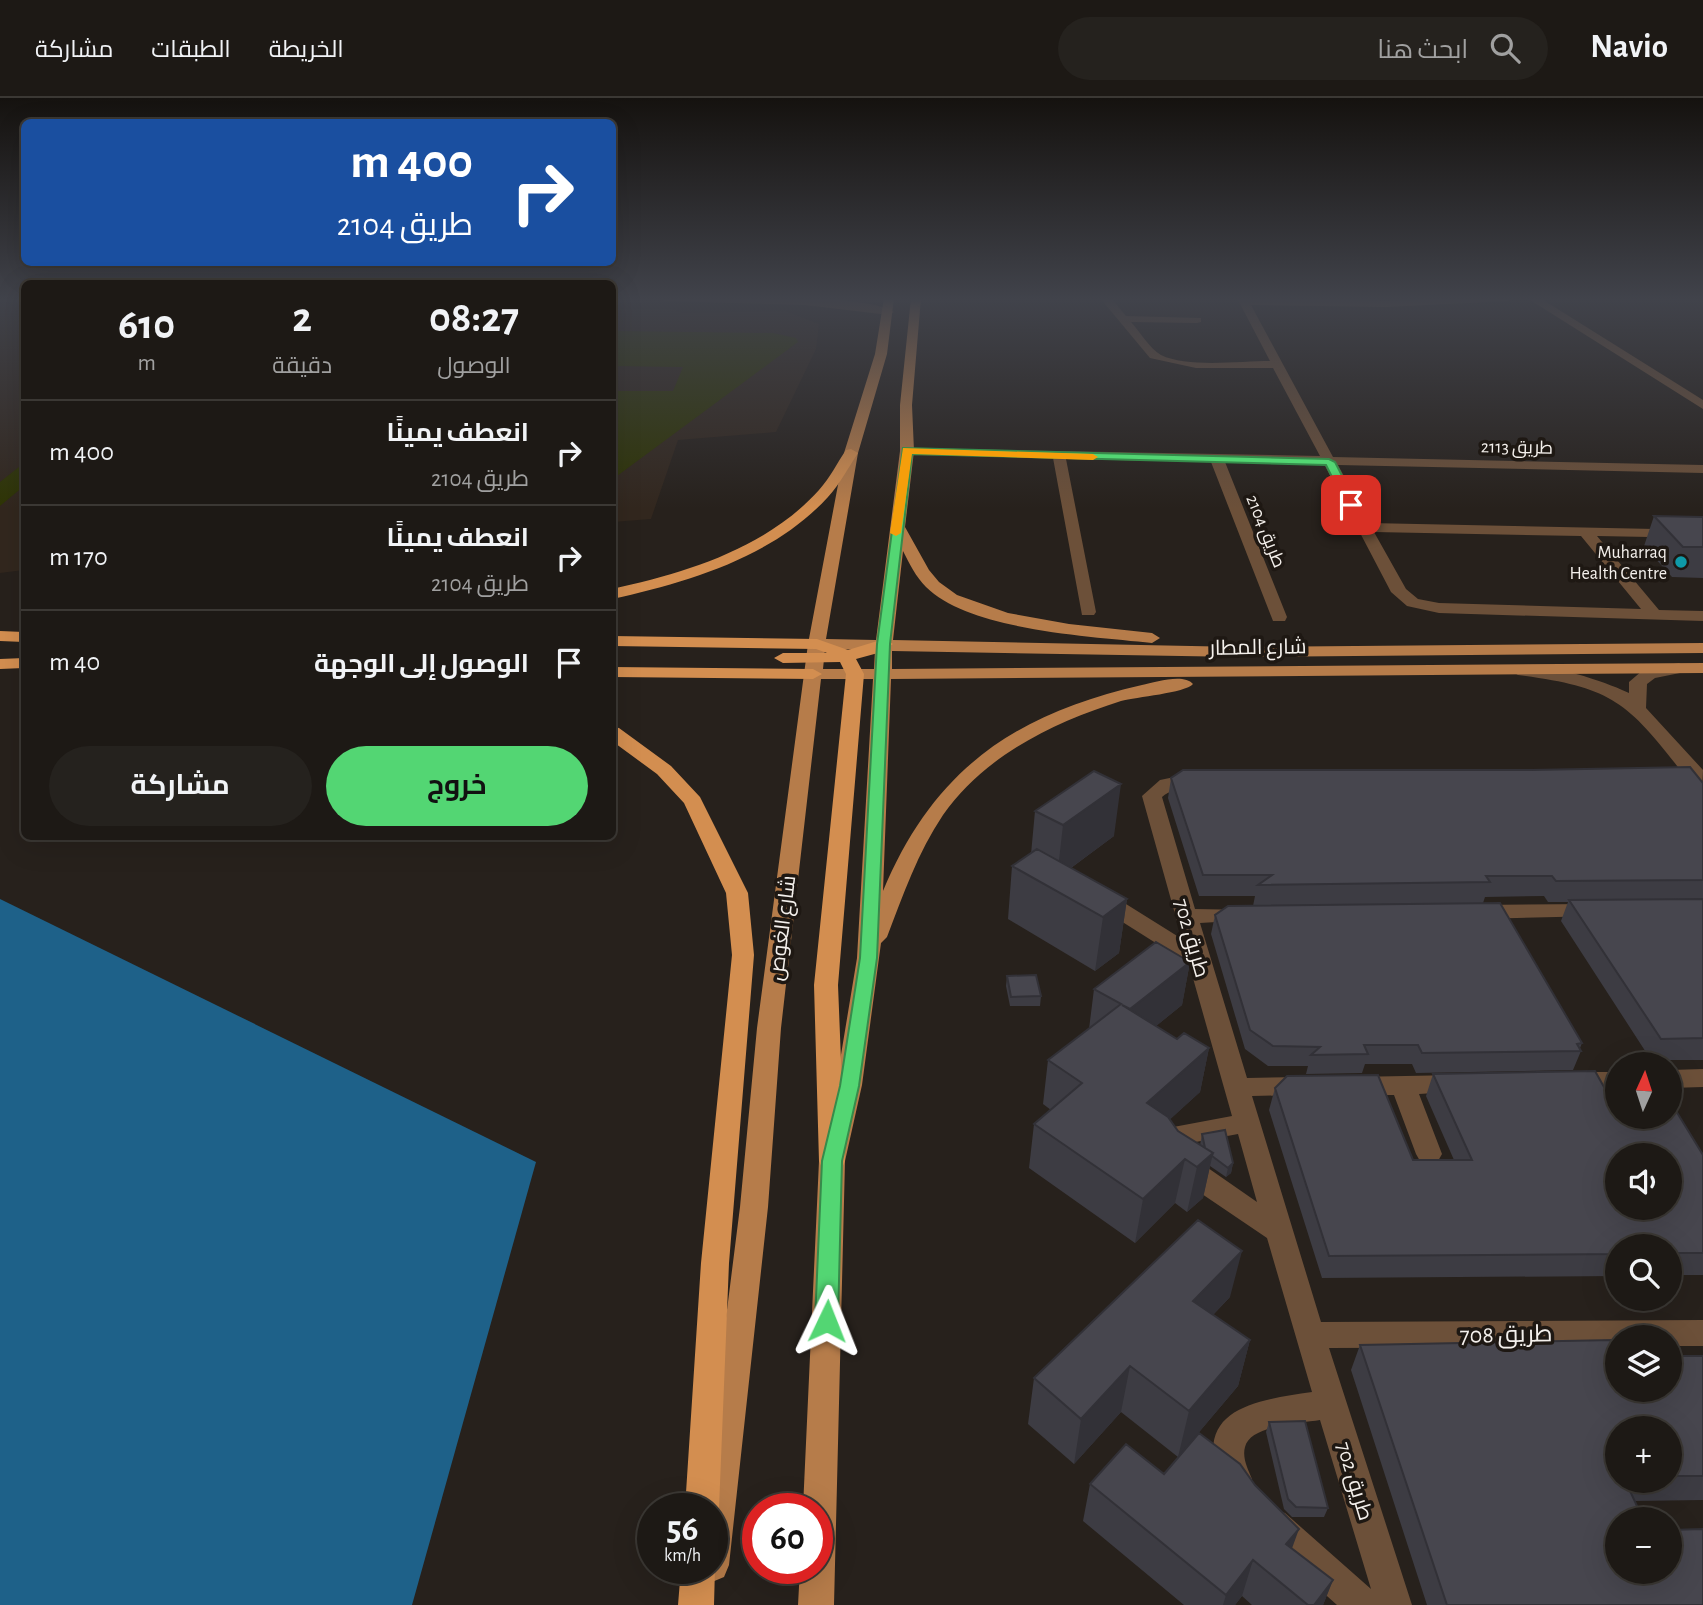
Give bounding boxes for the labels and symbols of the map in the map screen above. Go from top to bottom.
street label: طريق 2113 [1481,438,1553,460]
pin [1321,475,1381,535]
street label: طريق 2104 [1241,492,1288,571]
place label: Muharraq Health Centre [1569,544,1667,583]
marker: Muharraq Health Centre [1673,554,1689,570]
street label: شارع المطار [1208,636,1307,662]
street label: شارع الغوص [766,874,802,982]
street label: طريق 702 [1168,896,1213,980]
north arrow [1605,1052,1682,1129]
position arrow [790,1284,864,1358]
street label: طريق 708 [1459,1322,1553,1350]
street label: طريق 702 [1331,1439,1376,1523]
speed limit sign: 60 [742,1493,833,1584]

